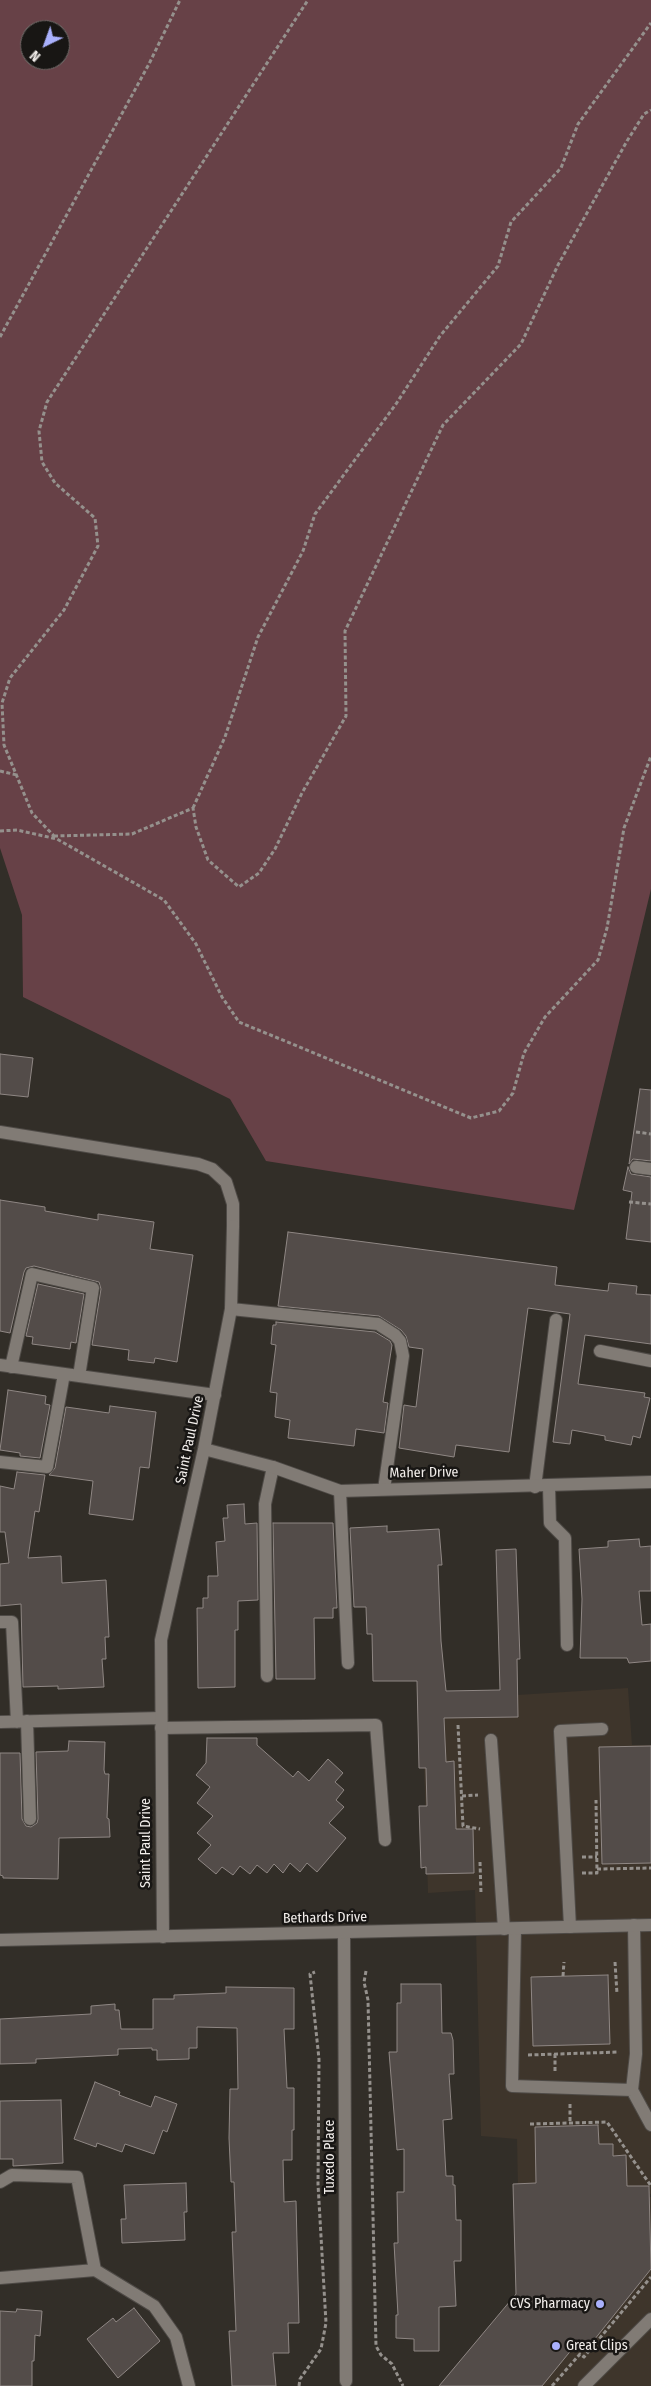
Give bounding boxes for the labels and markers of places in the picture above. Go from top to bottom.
place label: CVS Pharmacy [510,2296,590,2312]
marker: CVS Pharmacy [594,2298,606,2310]
place label: Great Clips [566,2338,628,2354]
marker: Great Clips [550,2340,562,2352]

